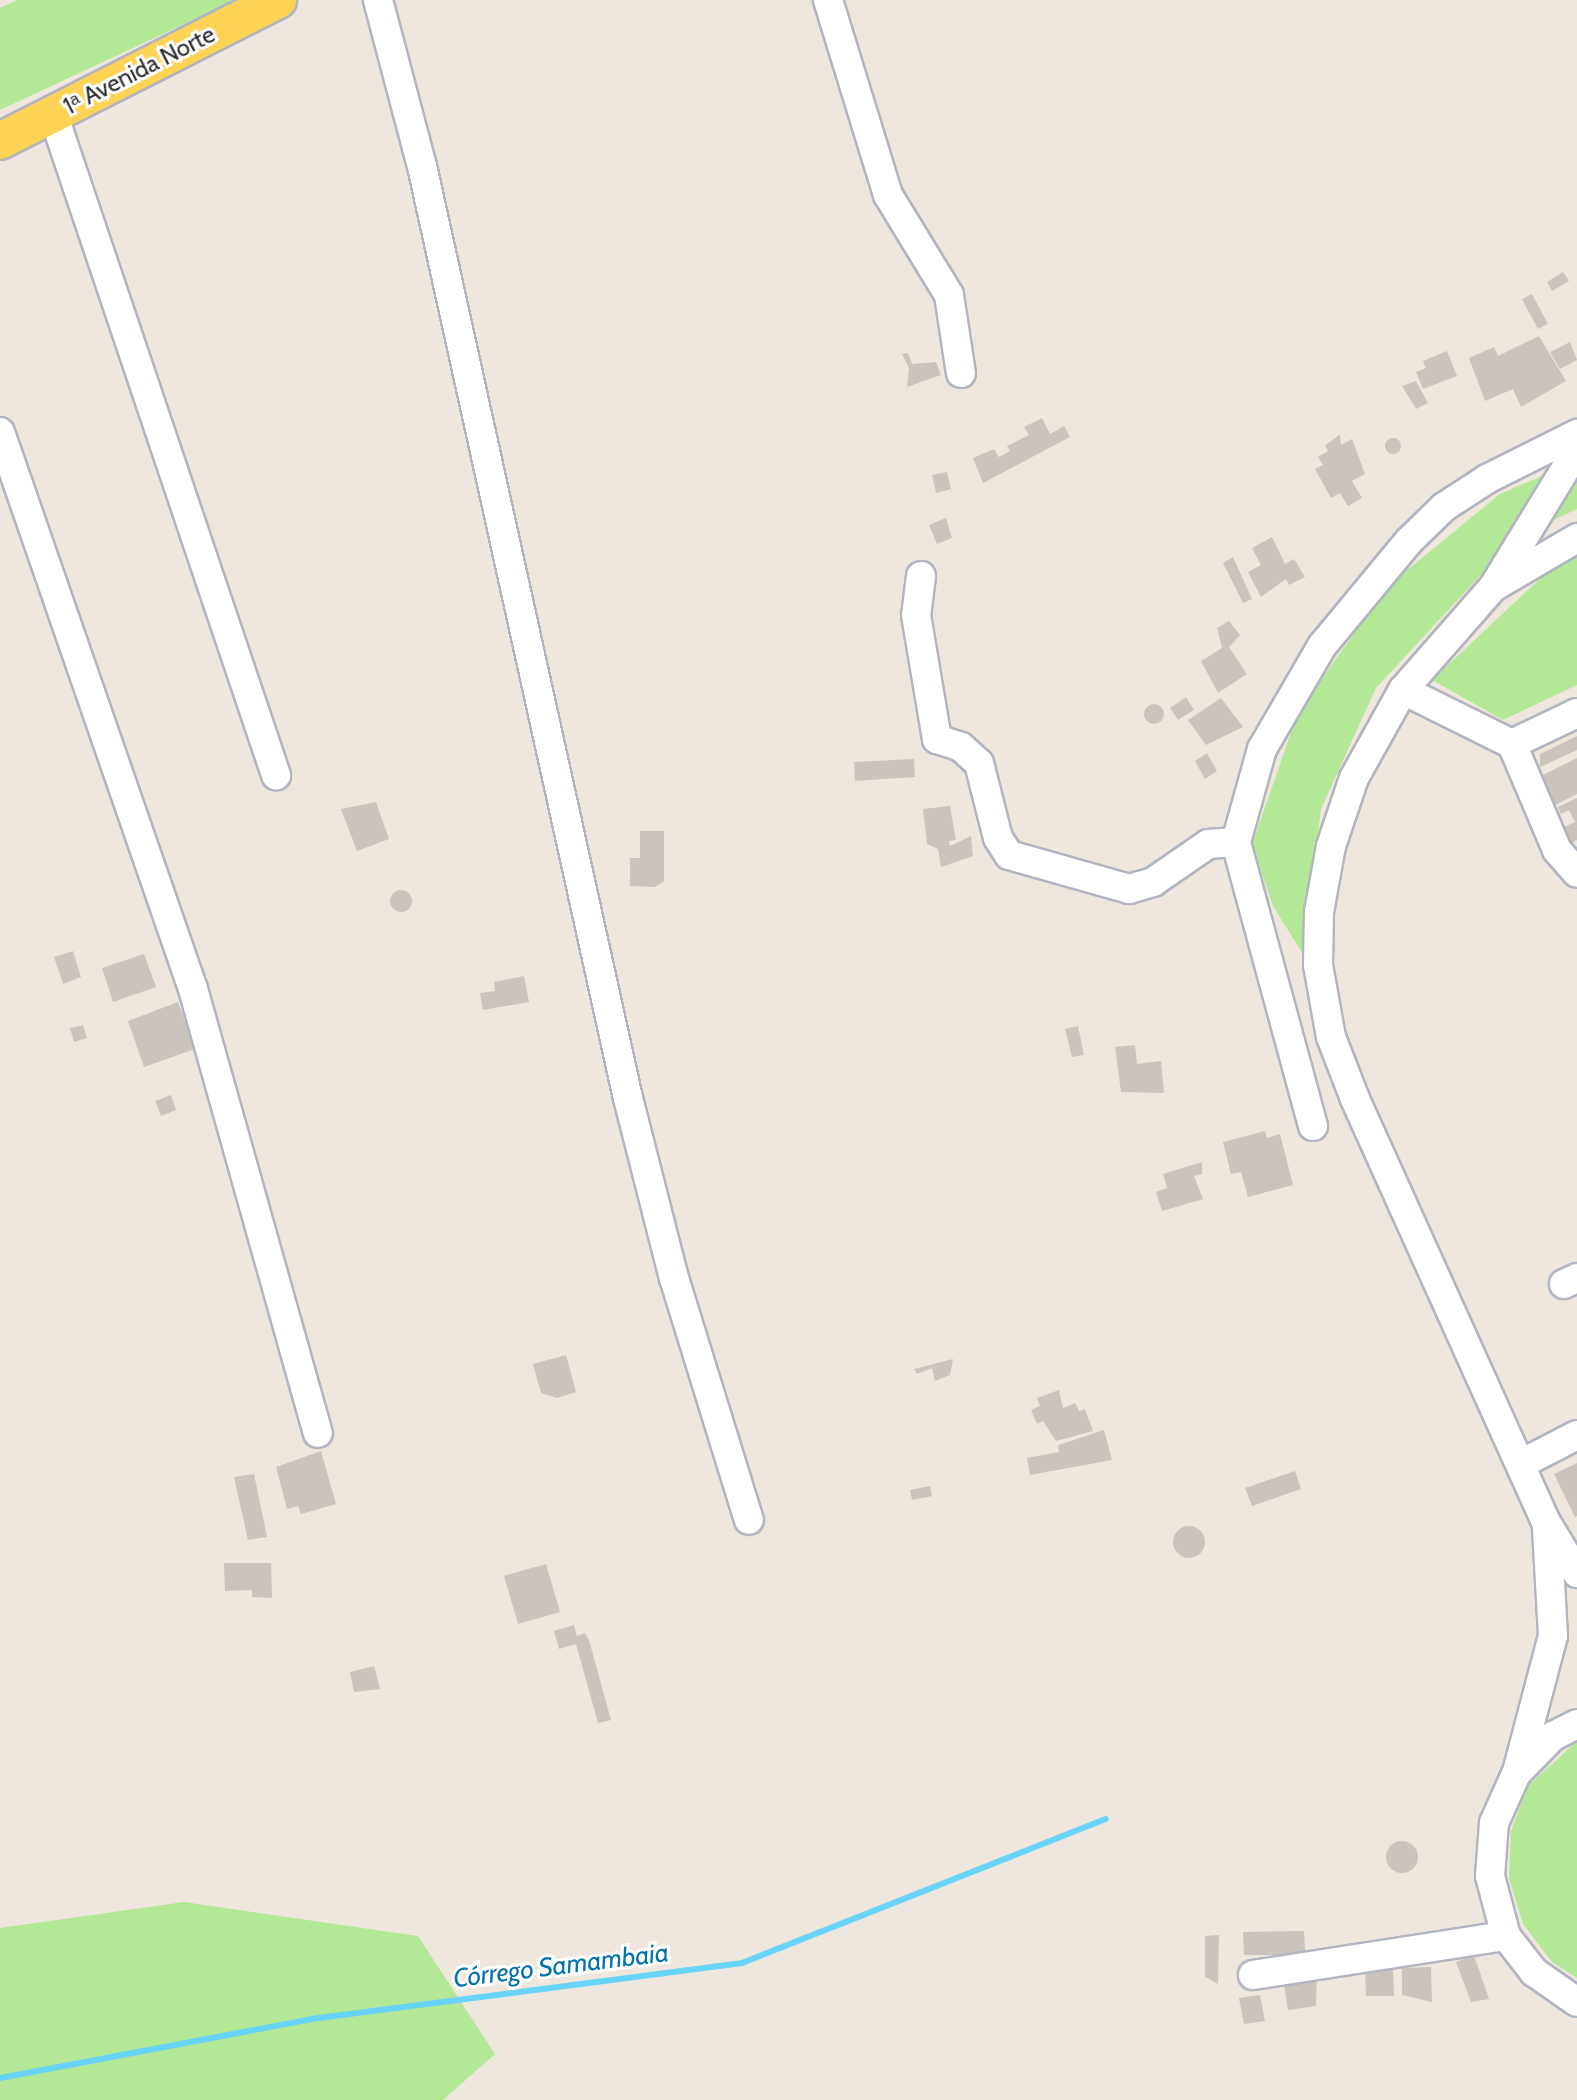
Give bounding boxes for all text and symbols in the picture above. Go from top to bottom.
street label: 1ᵃ Avenida Norte [58,19,220,121]
water label: Córrego Samambaia [452,1937,670,1995]

